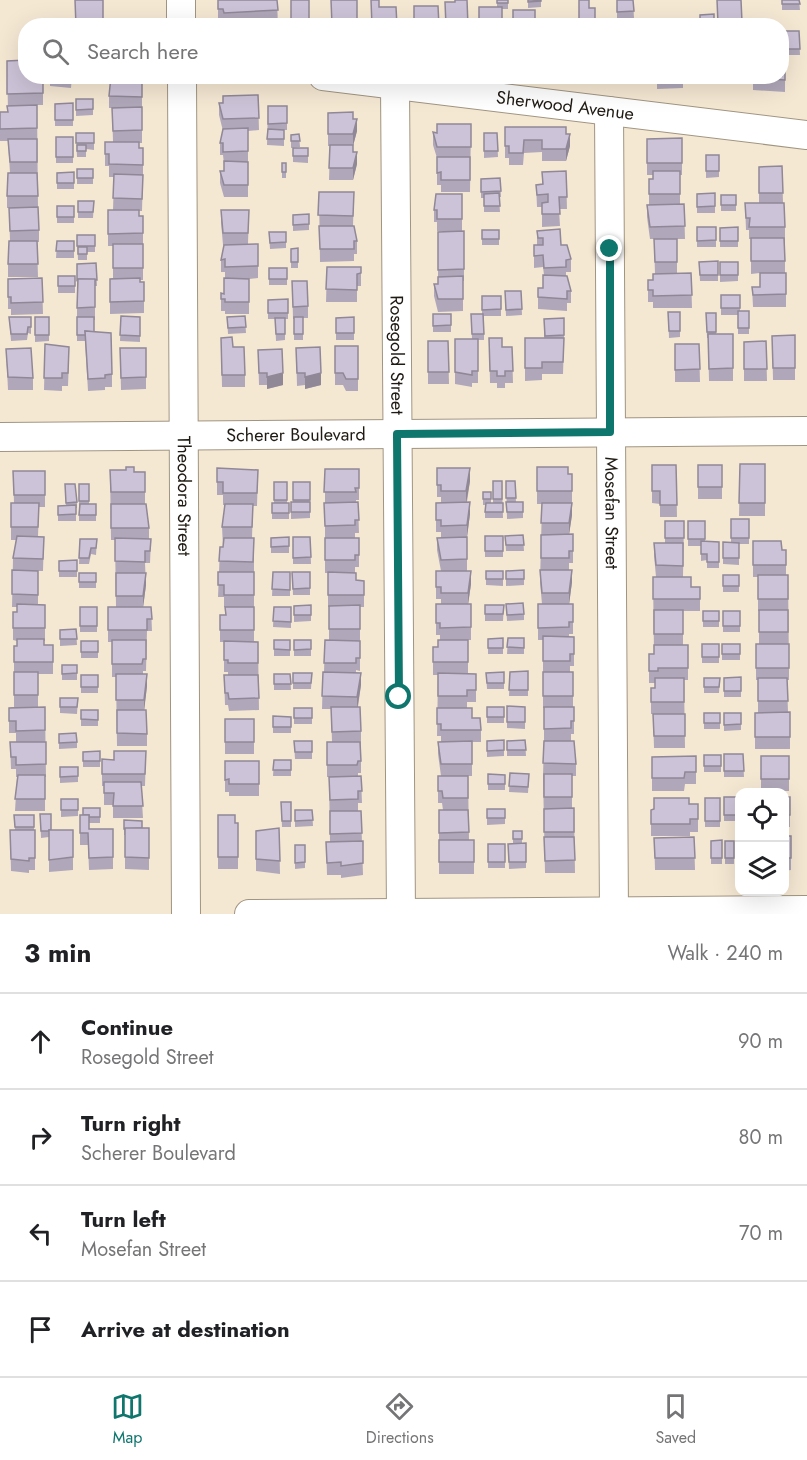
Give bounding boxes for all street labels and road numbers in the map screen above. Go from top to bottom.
street label: Sherwood Avenue [495,84,636,127]
street label: Rosegold Street [384,295,410,415]
street label: Scherer Boulevard [226,421,366,448]
street label: Theodora Street [171,436,197,557]
street label: Mosefan Street [598,457,625,570]

